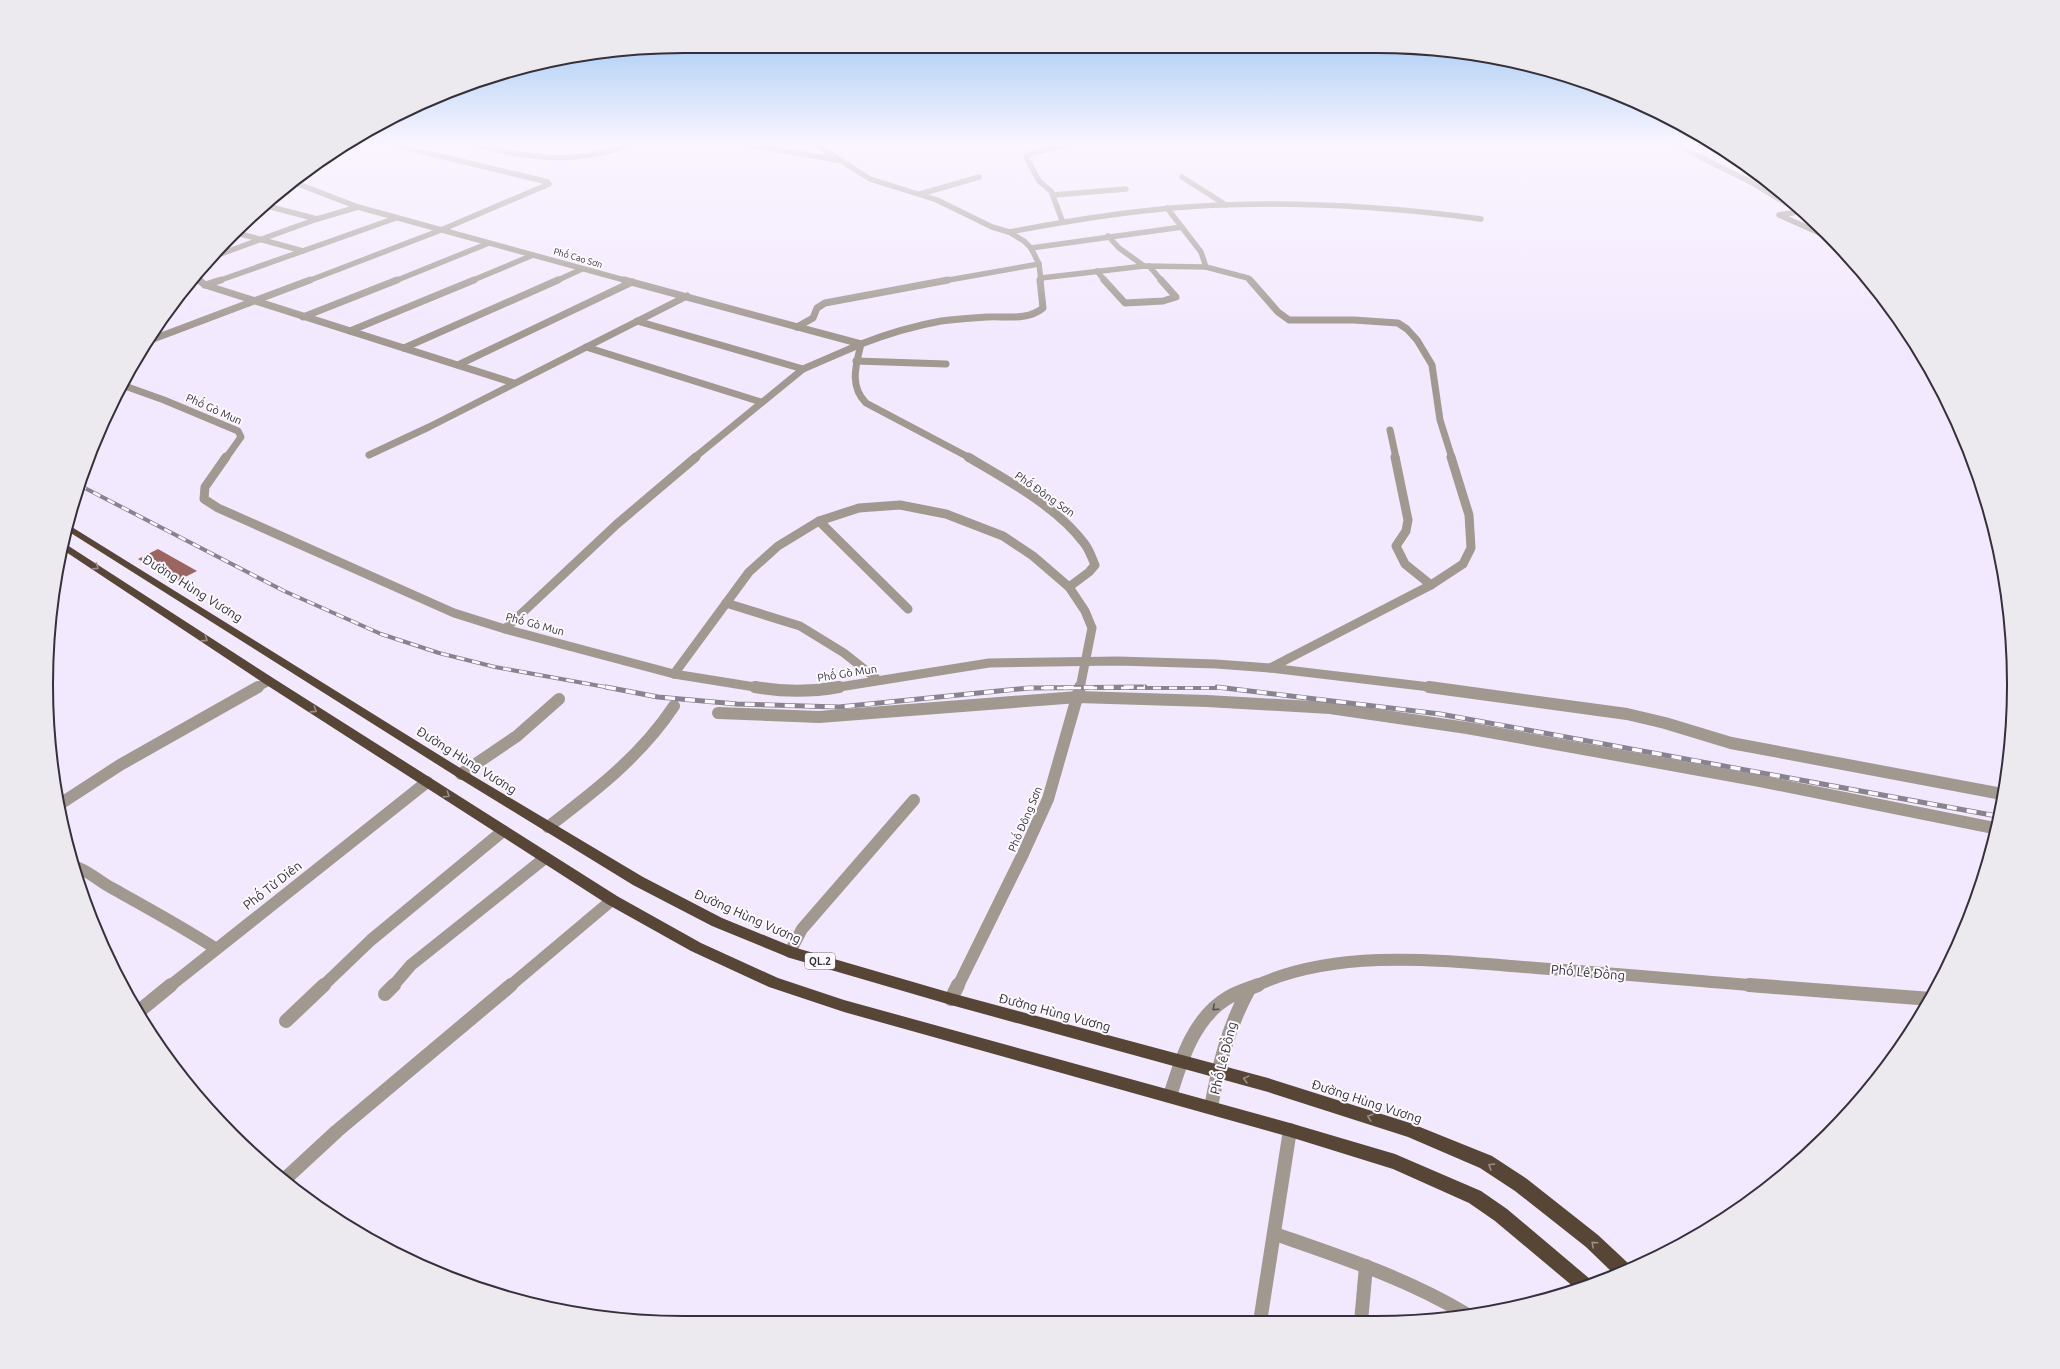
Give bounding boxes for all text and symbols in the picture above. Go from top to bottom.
street label: Phố Cao Sơn [552,244,604,270]
street label: Phố Gò Mun [184,390,245,427]
street label: Phố Đông Sơn [1013,468,1078,519]
street label: Đường Hùng Vương [140,552,246,624]
one-way arrow [92,563,99,570]
street label: Phố Gò Mun [504,609,566,638]
one-way arrow [201,634,208,642]
street label: Phố Gò Mun [816,661,878,684]
one-way arrow [310,705,317,713]
street label: Đường Hùng Vương [414,724,520,796]
street label: Phố Đông Sơn [1004,784,1044,853]
one-way arrow [443,790,450,798]
street label: Phố Từ Diên [239,856,304,912]
street label: Đường Hùng Vương [693,886,803,946]
road number: QL.2 [805,953,835,969]
street label: Phố Lê Đồng [1550,960,1626,982]
street label: Đường Hùng Vương [998,990,1112,1034]
one-way arrow [1212,1003,1220,1010]
street label: Phố Lê Đồng [1205,1020,1239,1096]
one-way arrow [1243,1075,1250,1084]
street label: Đường Hùng Vương [1310,1077,1424,1125]
one-way arrow [1367,1113,1374,1122]
one-way arrow [1488,1163,1495,1170]
one-way arrow [1592,1241,1599,1248]

